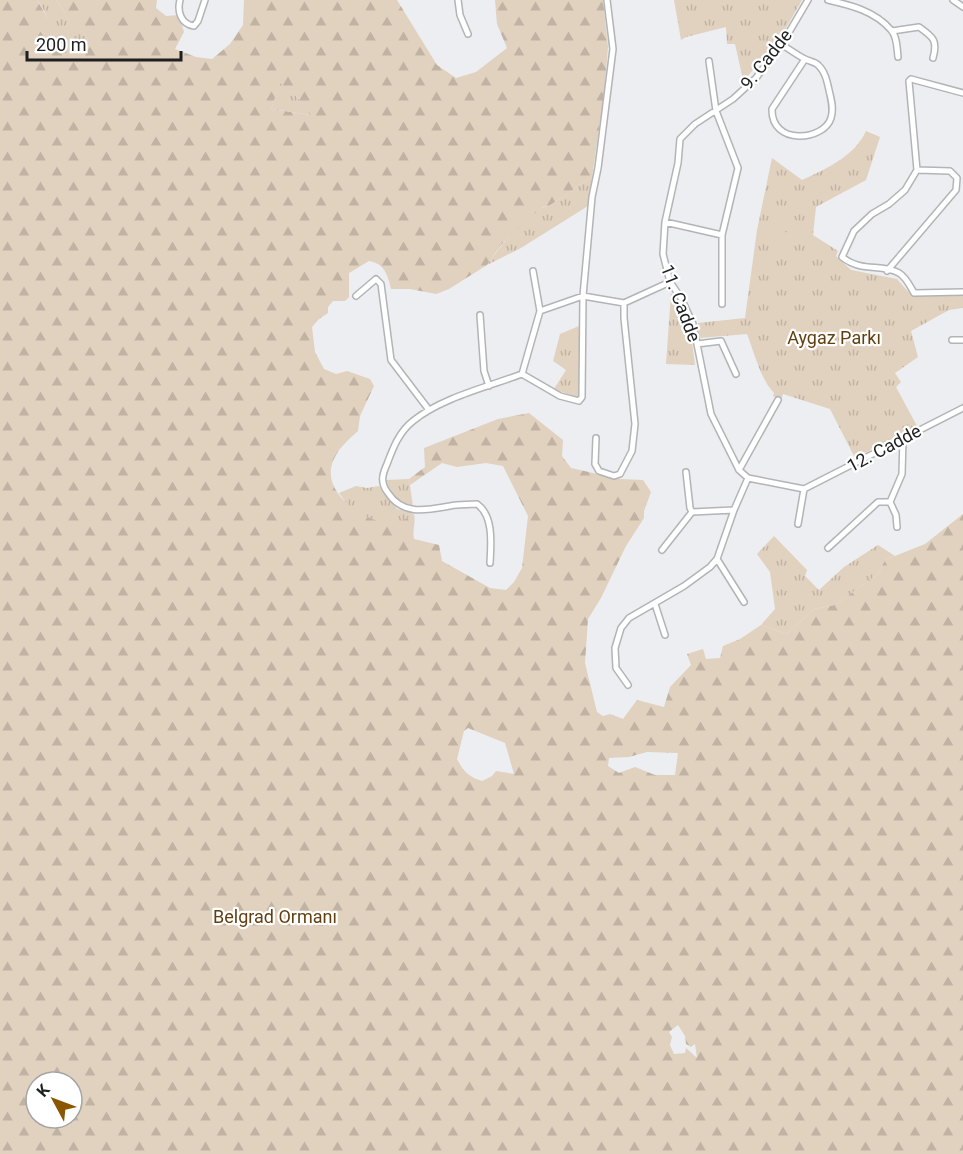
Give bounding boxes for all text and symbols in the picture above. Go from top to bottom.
scale bar [27,24,182,62]
street label: 9. Cadde [736,25,796,93]
text: 200 m [36,34,87,55]
street label: 11. Cadde [657,262,705,344]
park label: Aygaz Parkı [787,327,881,348]
street label: 12. Cadde [843,420,925,476]
park label: Belgrad Ormanı [213,906,337,927]
north arrow [24,1070,84,1130]
text: K [33,1080,54,1101]

